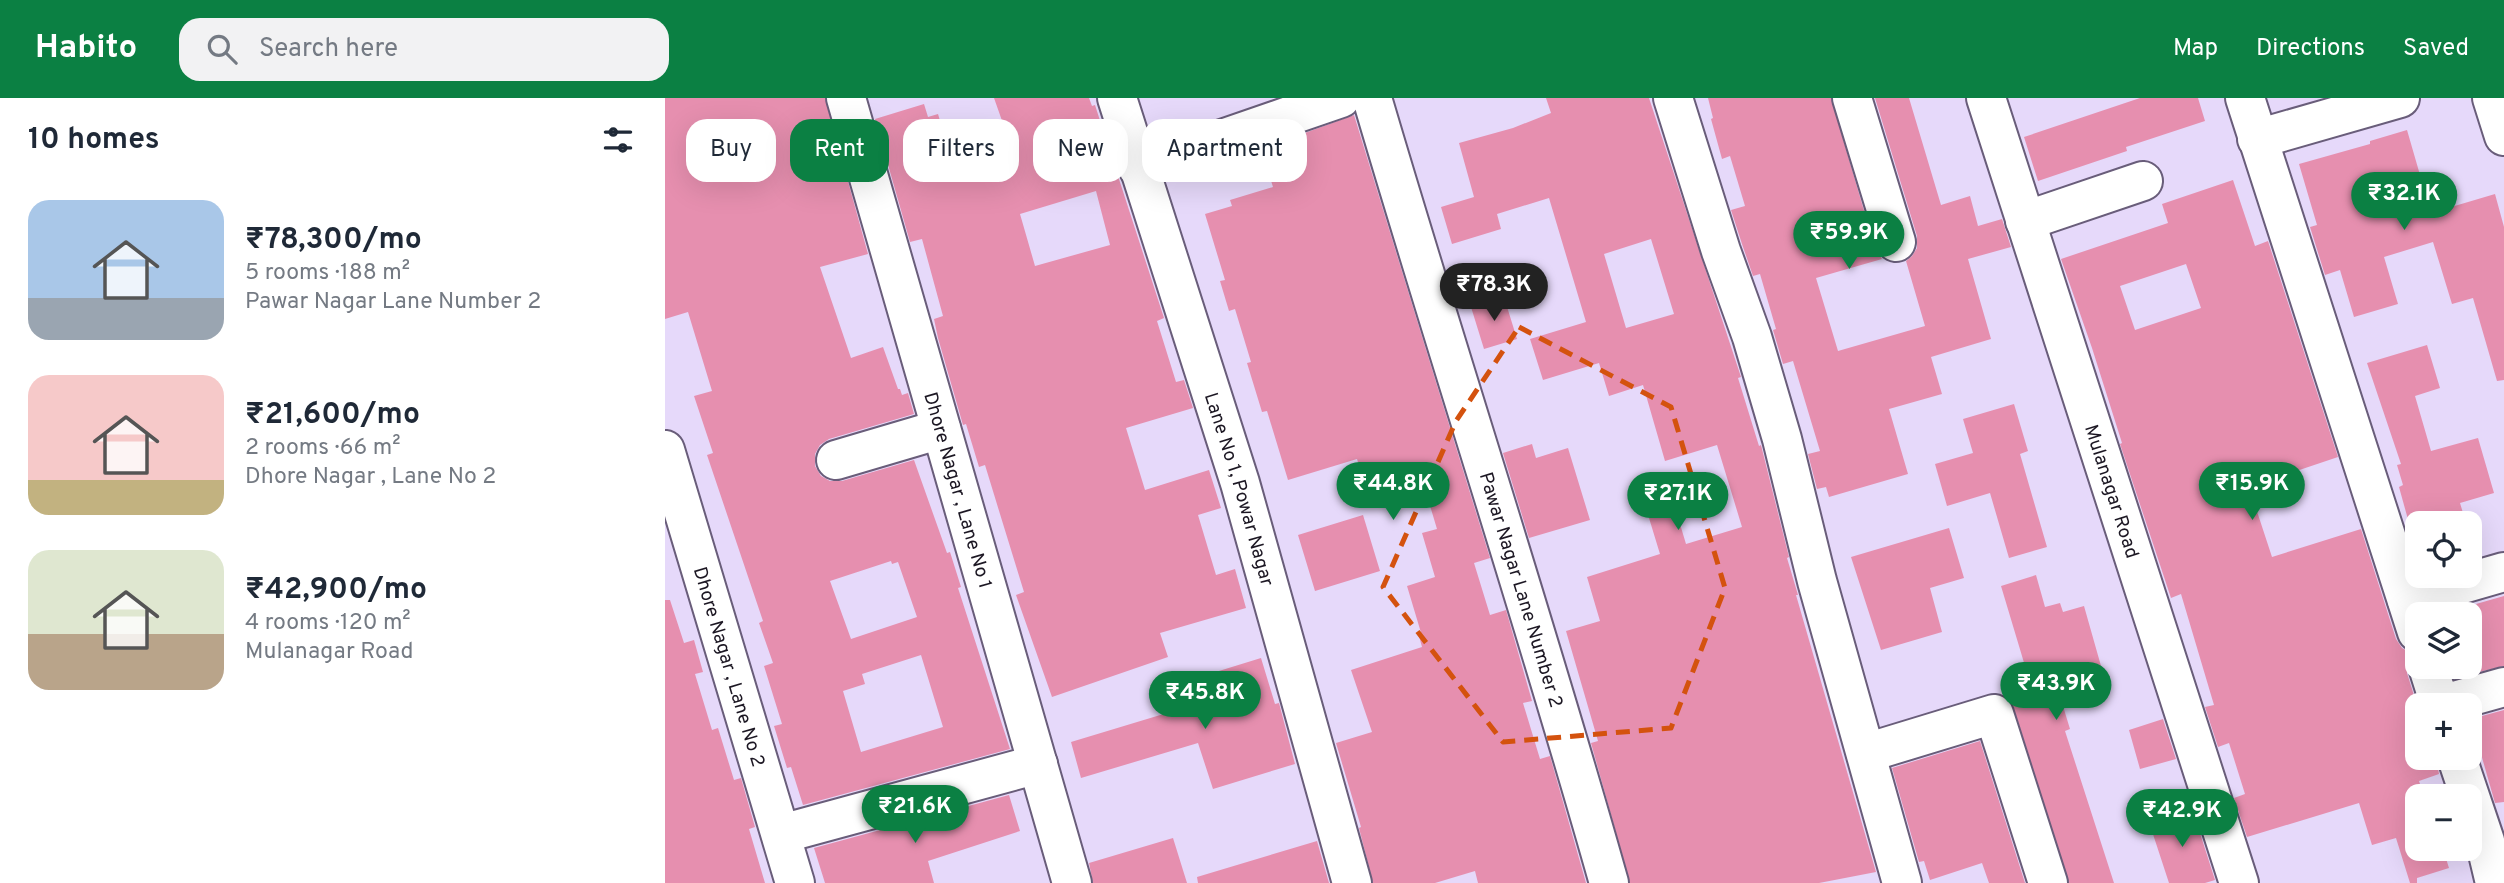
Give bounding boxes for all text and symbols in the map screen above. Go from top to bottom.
search box [179,18,669,81]
text: Habito [35,28,137,70]
icon: search [203,30,241,68]
text: Search here [259,33,398,66]
text: Map [2173,34,2218,64]
text: Directions [2256,34,2365,64]
text: Saved [2403,34,2469,64]
chip: Buy [686,119,776,182]
chip: Rent [790,119,889,182]
chip: Filters [903,119,1019,182]
chip: New [1033,119,1128,182]
chip: Apartment [1142,119,1307,182]
icon: filters [599,121,637,159]
text: 10 homes [28,122,159,159]
pin: ₹32.1K [2347,172,2461,232]
text: ₹32.1K [2367,180,2441,209]
pin: ₹59.9K [1792,212,1906,271]
text: ₹59.9K [1809,219,1889,248]
text: ₹78,300/mo [245,222,422,259]
icon: home [84,228,168,312]
text: 5 rooms · 188 m² [245,259,410,288]
pin: ₹78.3K [1437,264,1551,323]
text: ₹78.3K [1456,271,1532,300]
text: Pawar Nagar Lane Number 2 [245,288,541,317]
street label: Dhore Nagar , Lane No 1 [917,390,997,592]
street label: Lane No 1, Powar Nagar [1198,390,1278,590]
text: ₹21,600/mo [245,397,420,434]
icon: home [84,403,168,487]
street label: Mulanagar Road [2078,422,2144,562]
text: 2 rooms · 66 m² [245,434,401,463]
pin: ₹44.8K [1336,462,1450,522]
pin: ₹15.9K [2195,462,2309,522]
text: Dhore Nagar , Lane No 2 [245,463,496,492]
text: ₹44.8K [1353,470,1433,499]
street label: Pawar Nagar Lane Number 2 [1473,470,1567,711]
text: ₹15.9K [2215,470,2289,499]
pin: ₹27.1K [1621,472,1735,532]
text: ₹27.1K [1643,480,1713,509]
map controls [2405,511,2482,861]
button: locate [2405,511,2482,588]
street label: Dhore Nagar , Lane No 2 [687,564,769,770]
text: ₹42,900/mo [245,572,427,609]
icon: home [84,578,168,662]
button: layers [2405,602,2482,679]
text: 4 rooms · 120 m² [245,609,411,638]
text: Mulanagar Road [245,638,413,667]
pin: ₹43.9K [1999,662,2113,722]
text: ₹43.9K [2016,670,2096,699]
pin: ₹45.8K [1148,672,1262,731]
text: ₹45.8K [1165,679,1245,708]
button: + [2405,693,2482,770]
button: − [2405,784,2482,861]
pin: ₹21.6K [858,786,972,845]
pin: ₹42.9K [2125,790,2239,849]
text: ₹21.6K [878,793,952,822]
text: ₹42.9K [2142,797,2222,826]

